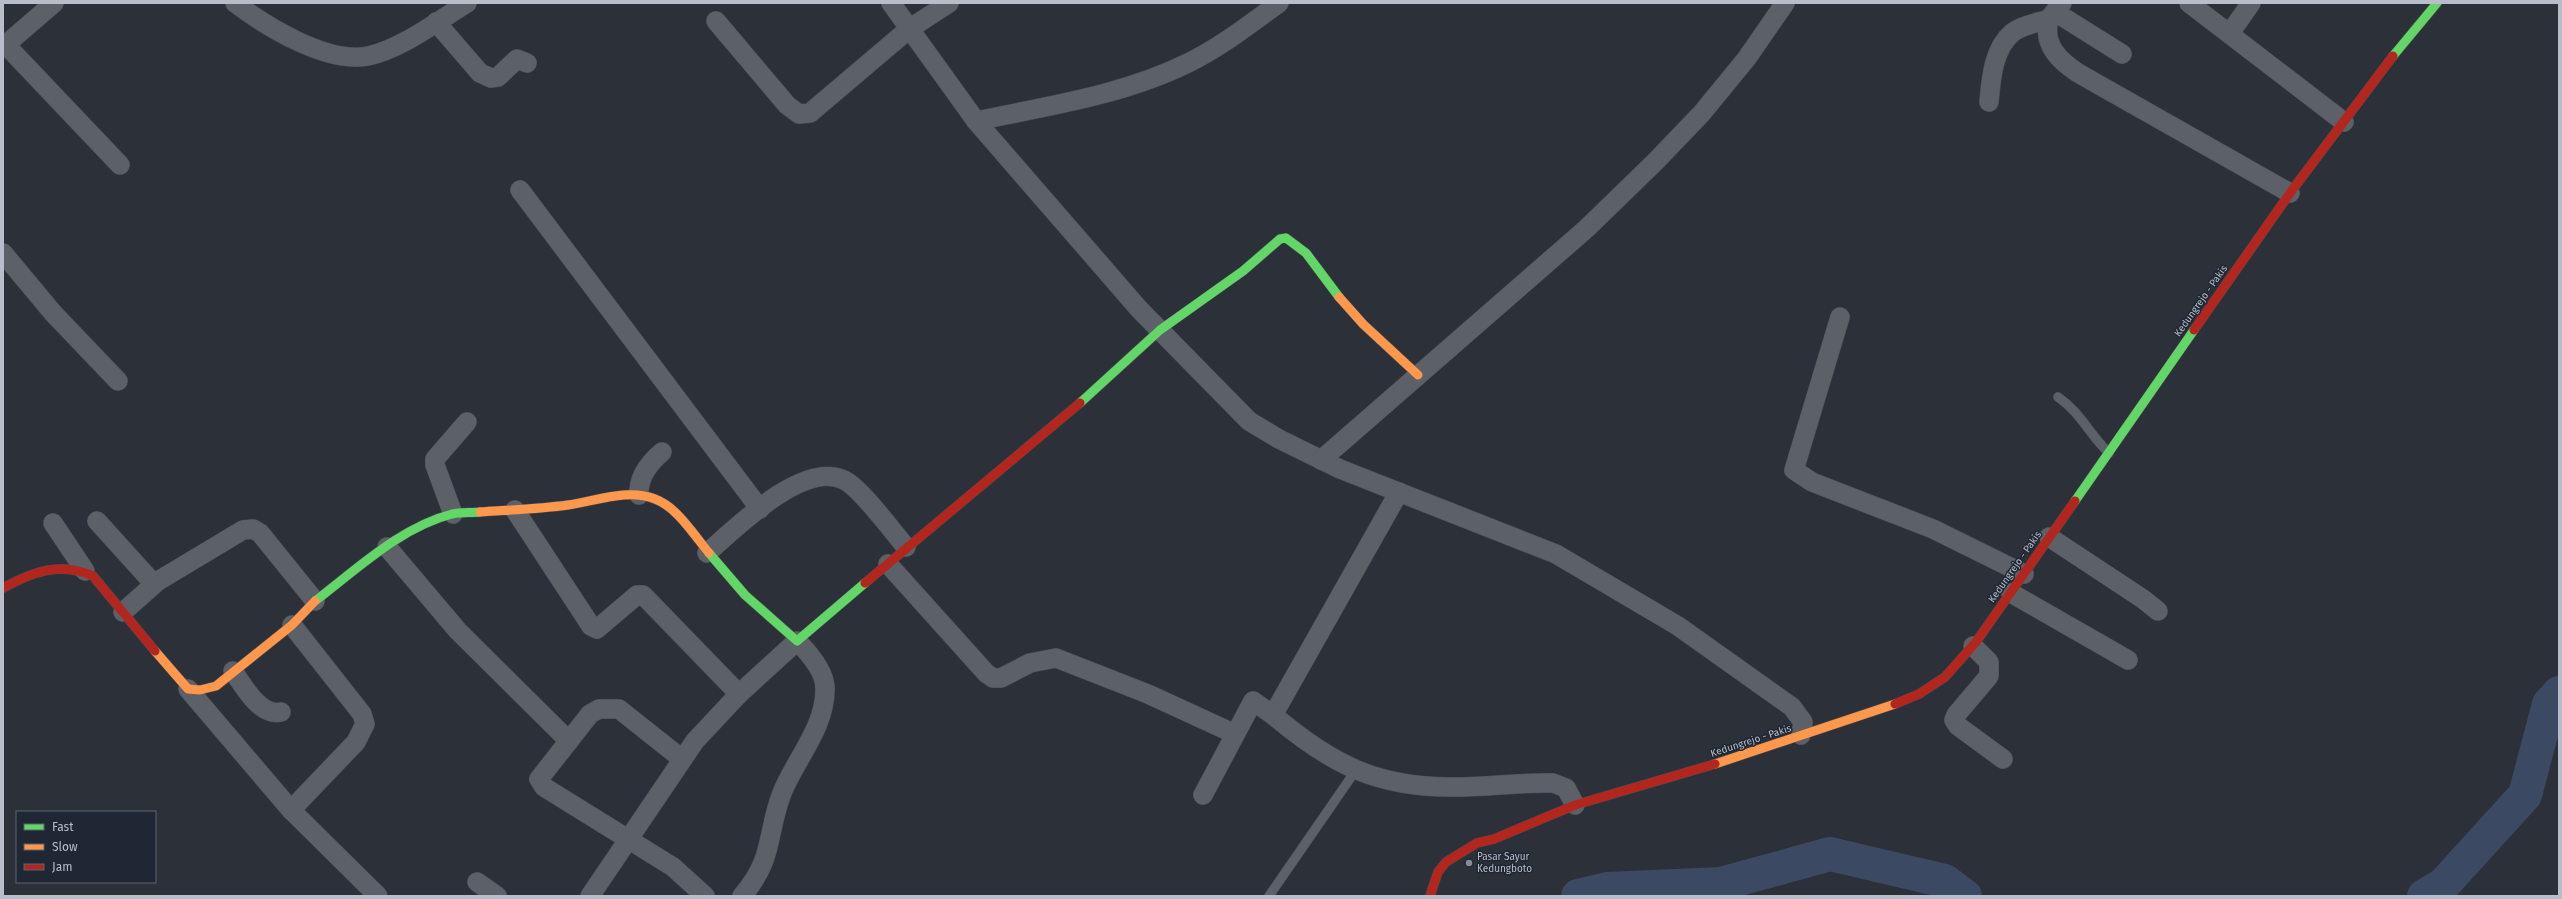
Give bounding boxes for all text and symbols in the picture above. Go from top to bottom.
street label: Kedungrejo - Pakis [2172,263,2230,339]
street label: Kedungrejo - Pakis [1986,529,2044,605]
street label: Kedungrejo - Pakis [1709,722,1793,760]
legend [16,811,156,883]
text: Fast [52,820,74,834]
text: Slow [52,840,78,854]
place label: Pasar Sayur Kedungboto [1477,851,1532,875]
marker: Pasar Sayur Kedungboto [1464,858,1474,868]
text: Jam [52,860,72,874]

